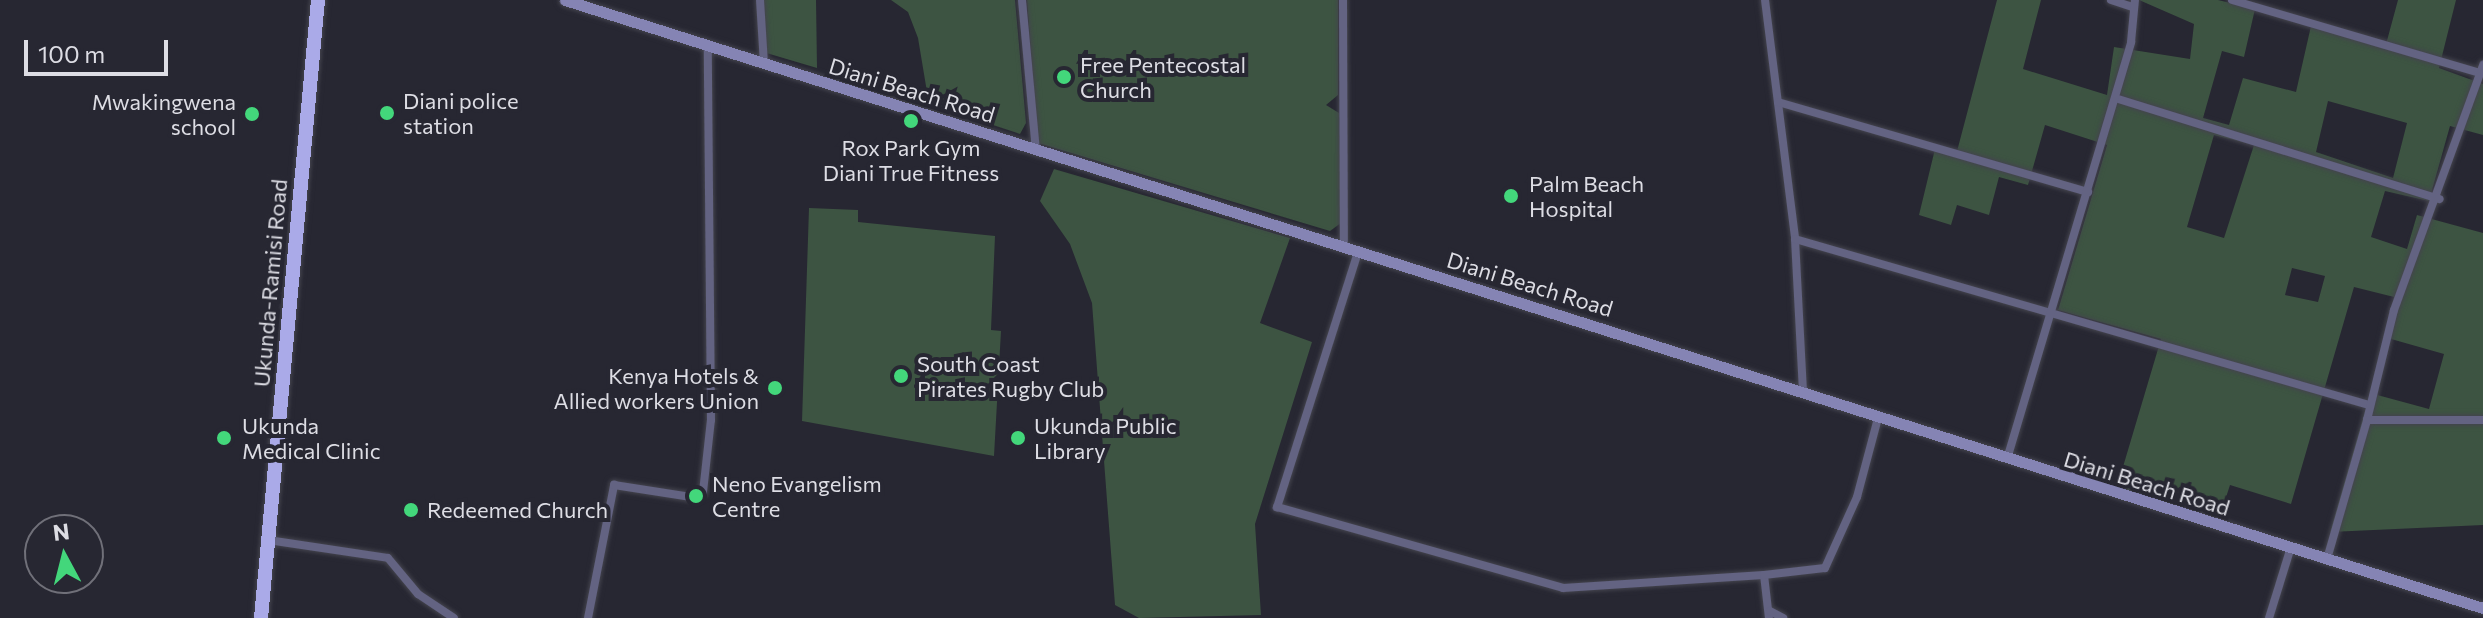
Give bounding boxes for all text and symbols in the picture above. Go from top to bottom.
scale bar [28,24,172,74]
text: 100 m [38,39,105,68]
place label: Free Pentecostal Church [1080,51,1246,102]
street label: Diani Beach Road [826,52,998,128]
marker: Free Pentecostal Church [1055,68,1073,86]
place label: Diani police station [403,87,519,138]
place label: Mwakingwena school [92,88,236,140]
marker: Diani police station [378,104,396,122]
marker: Mwakingwena school [243,105,261,123]
marker: Rox Park Gym Diani True Fitness [902,112,920,130]
place label: Rox Park Gym Diani True Fitness [823,134,999,186]
place label: Palm Beach Hospital [1529,170,1644,222]
street label: Ukunda-Ramisi Road [248,178,292,388]
marker: Palm Beach Hospital [1500,185,1522,207]
street label: Diani Beach Road [1444,246,1616,322]
place label: South Coast Pirates Rugby Club [917,350,1104,402]
place label: Kenya Hotels & Allied workers Union [554,362,759,414]
marker: South Coast Pirates Rugby Club [892,367,910,385]
marker: Kenya Hotels & Allied workers Union [766,379,784,397]
place label: Ukunda Medical Clinic [242,412,381,464]
place label: Ukunda Public Library [1034,412,1177,464]
marker: Ukunda Medical Clinic [213,427,235,449]
marker: Ukunda Public Library [1009,429,1027,447]
street label: Diani Beach Road [2061,445,2233,521]
place label: Neno Evangelism Centre [712,470,882,522]
marker: Neno Evangelism Centre [687,487,705,505]
place label: Redeemed Church [427,497,608,523]
marker: Redeemed Church [402,501,420,519]
north arrow [24,514,104,594]
text: N [51,517,71,546]

